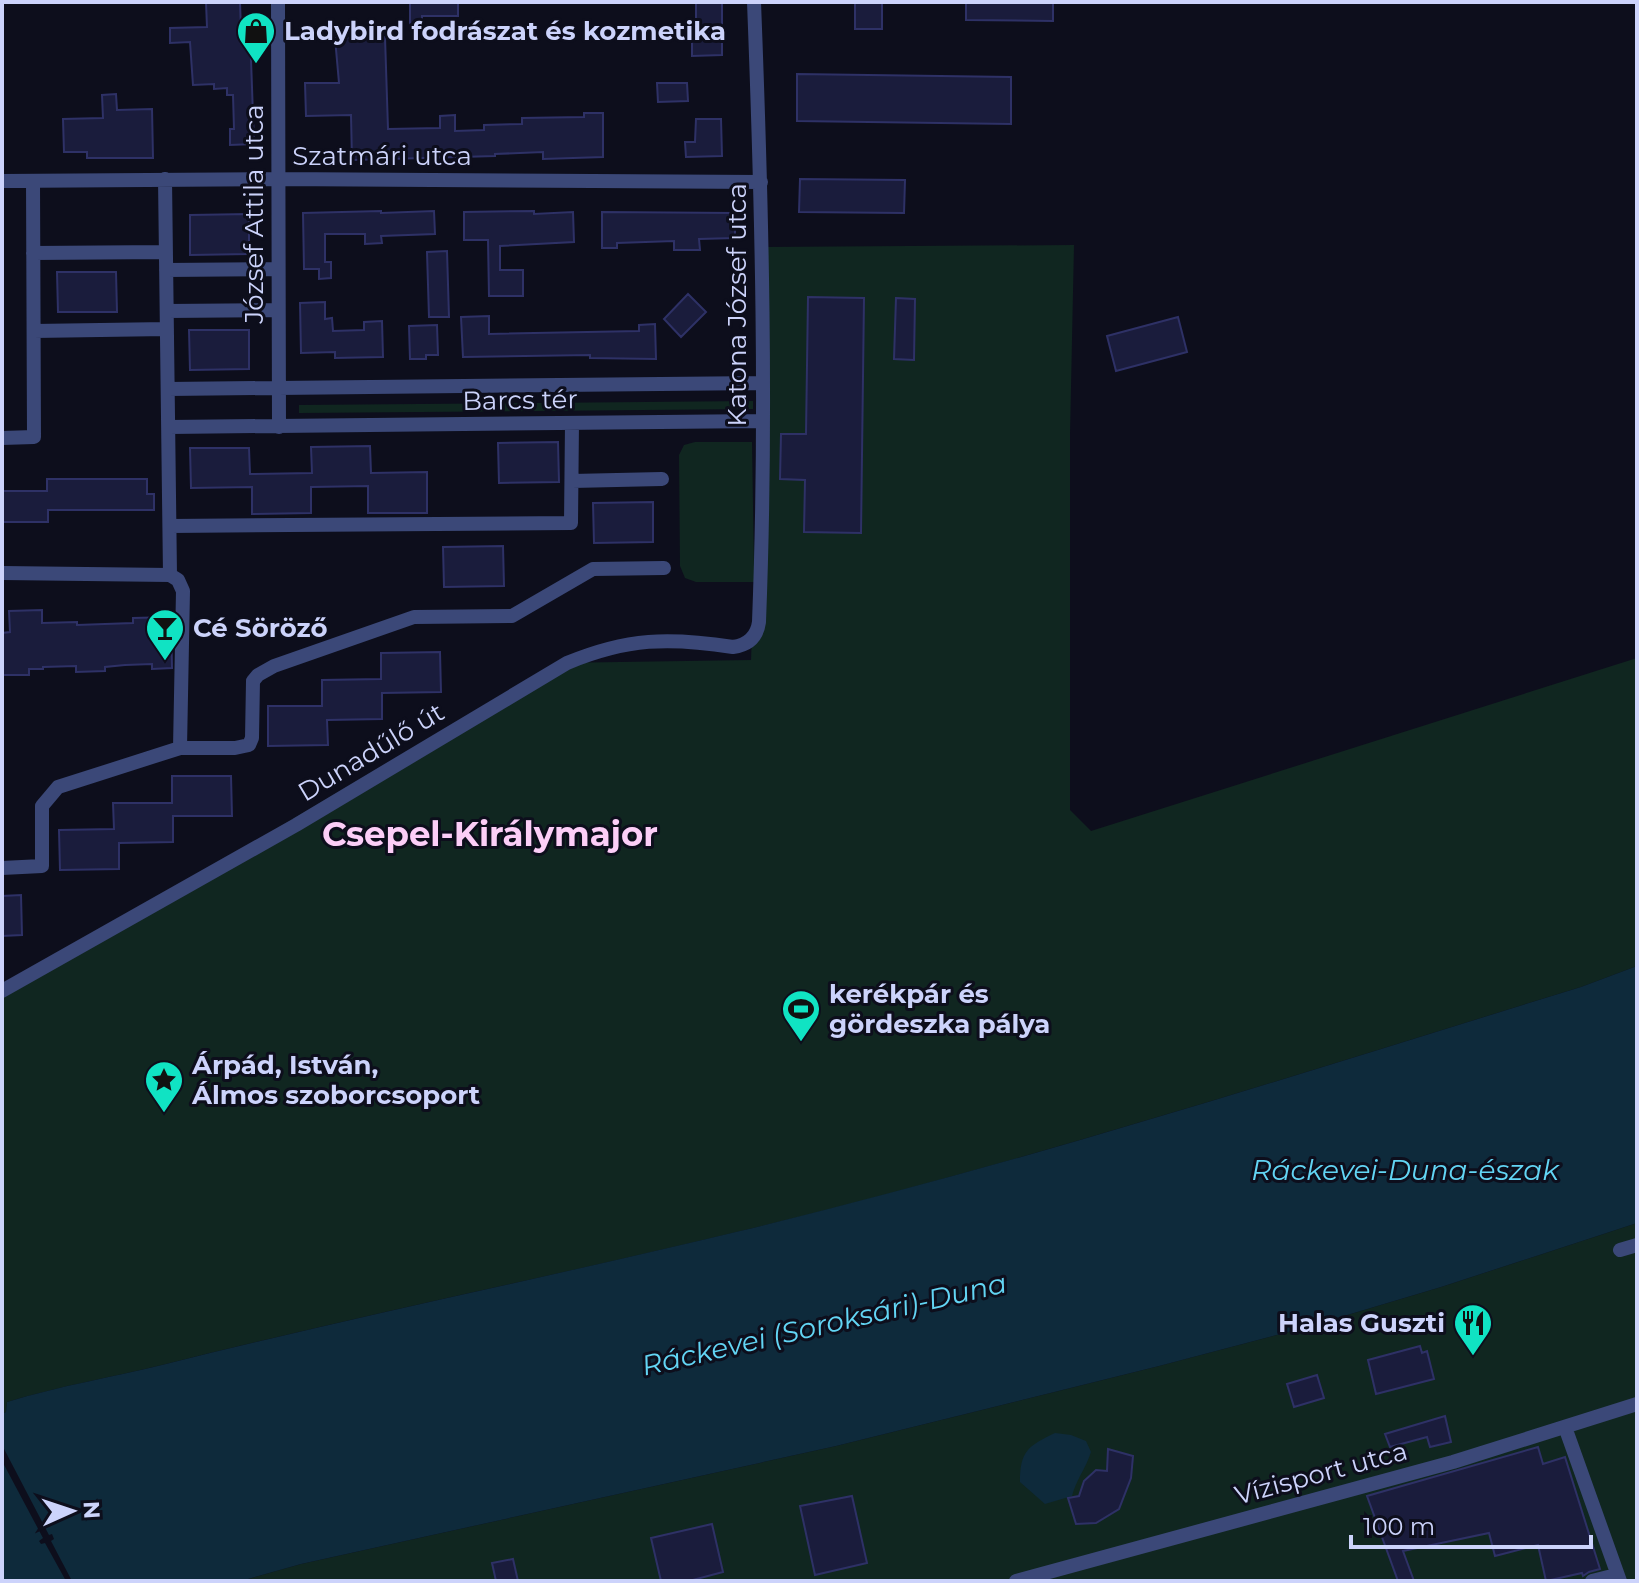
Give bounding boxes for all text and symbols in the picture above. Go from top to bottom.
shop icon: Ladybird fodrászat és kozmetika [235,10,277,65]
place label: Ladybird fodrászat és kozmetika [284,15,726,47]
street label: József Attila utca [238,104,270,325]
street label: Szatmári utca [292,140,472,172]
street label: Katona József utca [721,183,753,427]
street label: Barcs tér [462,383,578,417]
bar icon: Cé Söröző [144,607,186,662]
place label: Cé Söröző [193,612,328,644]
street label: Dunadűlő út [292,696,450,808]
district label: Csepel-Királymajor [322,813,658,855]
place label: kerékpár és gördeszka pálya [829,978,1050,1040]
sports icon: kerékpár és gördeszka pálya [780,988,822,1043]
place label: Árpád, István, Álmos szoborcsoport [191,1049,480,1111]
place icon: Árpád, István, Álmos szoborcsoport [143,1059,185,1114]
water label: Ráckevei-Duna-észak [1251,1153,1560,1187]
water label: Ráckevei (Soroksári)-Duna [638,1265,1010,1383]
restaurant icon: Halas Guszti [1452,1302,1494,1357]
place label: Halas Guszti [1278,1307,1445,1339]
street label: Vízisport utca [1231,1435,1411,1511]
north arrow [32,1471,112,1551]
scale bar [1351,1499,1591,1549]
text: N [78,1500,105,1520]
text: 100 m [1363,1512,1435,1541]

